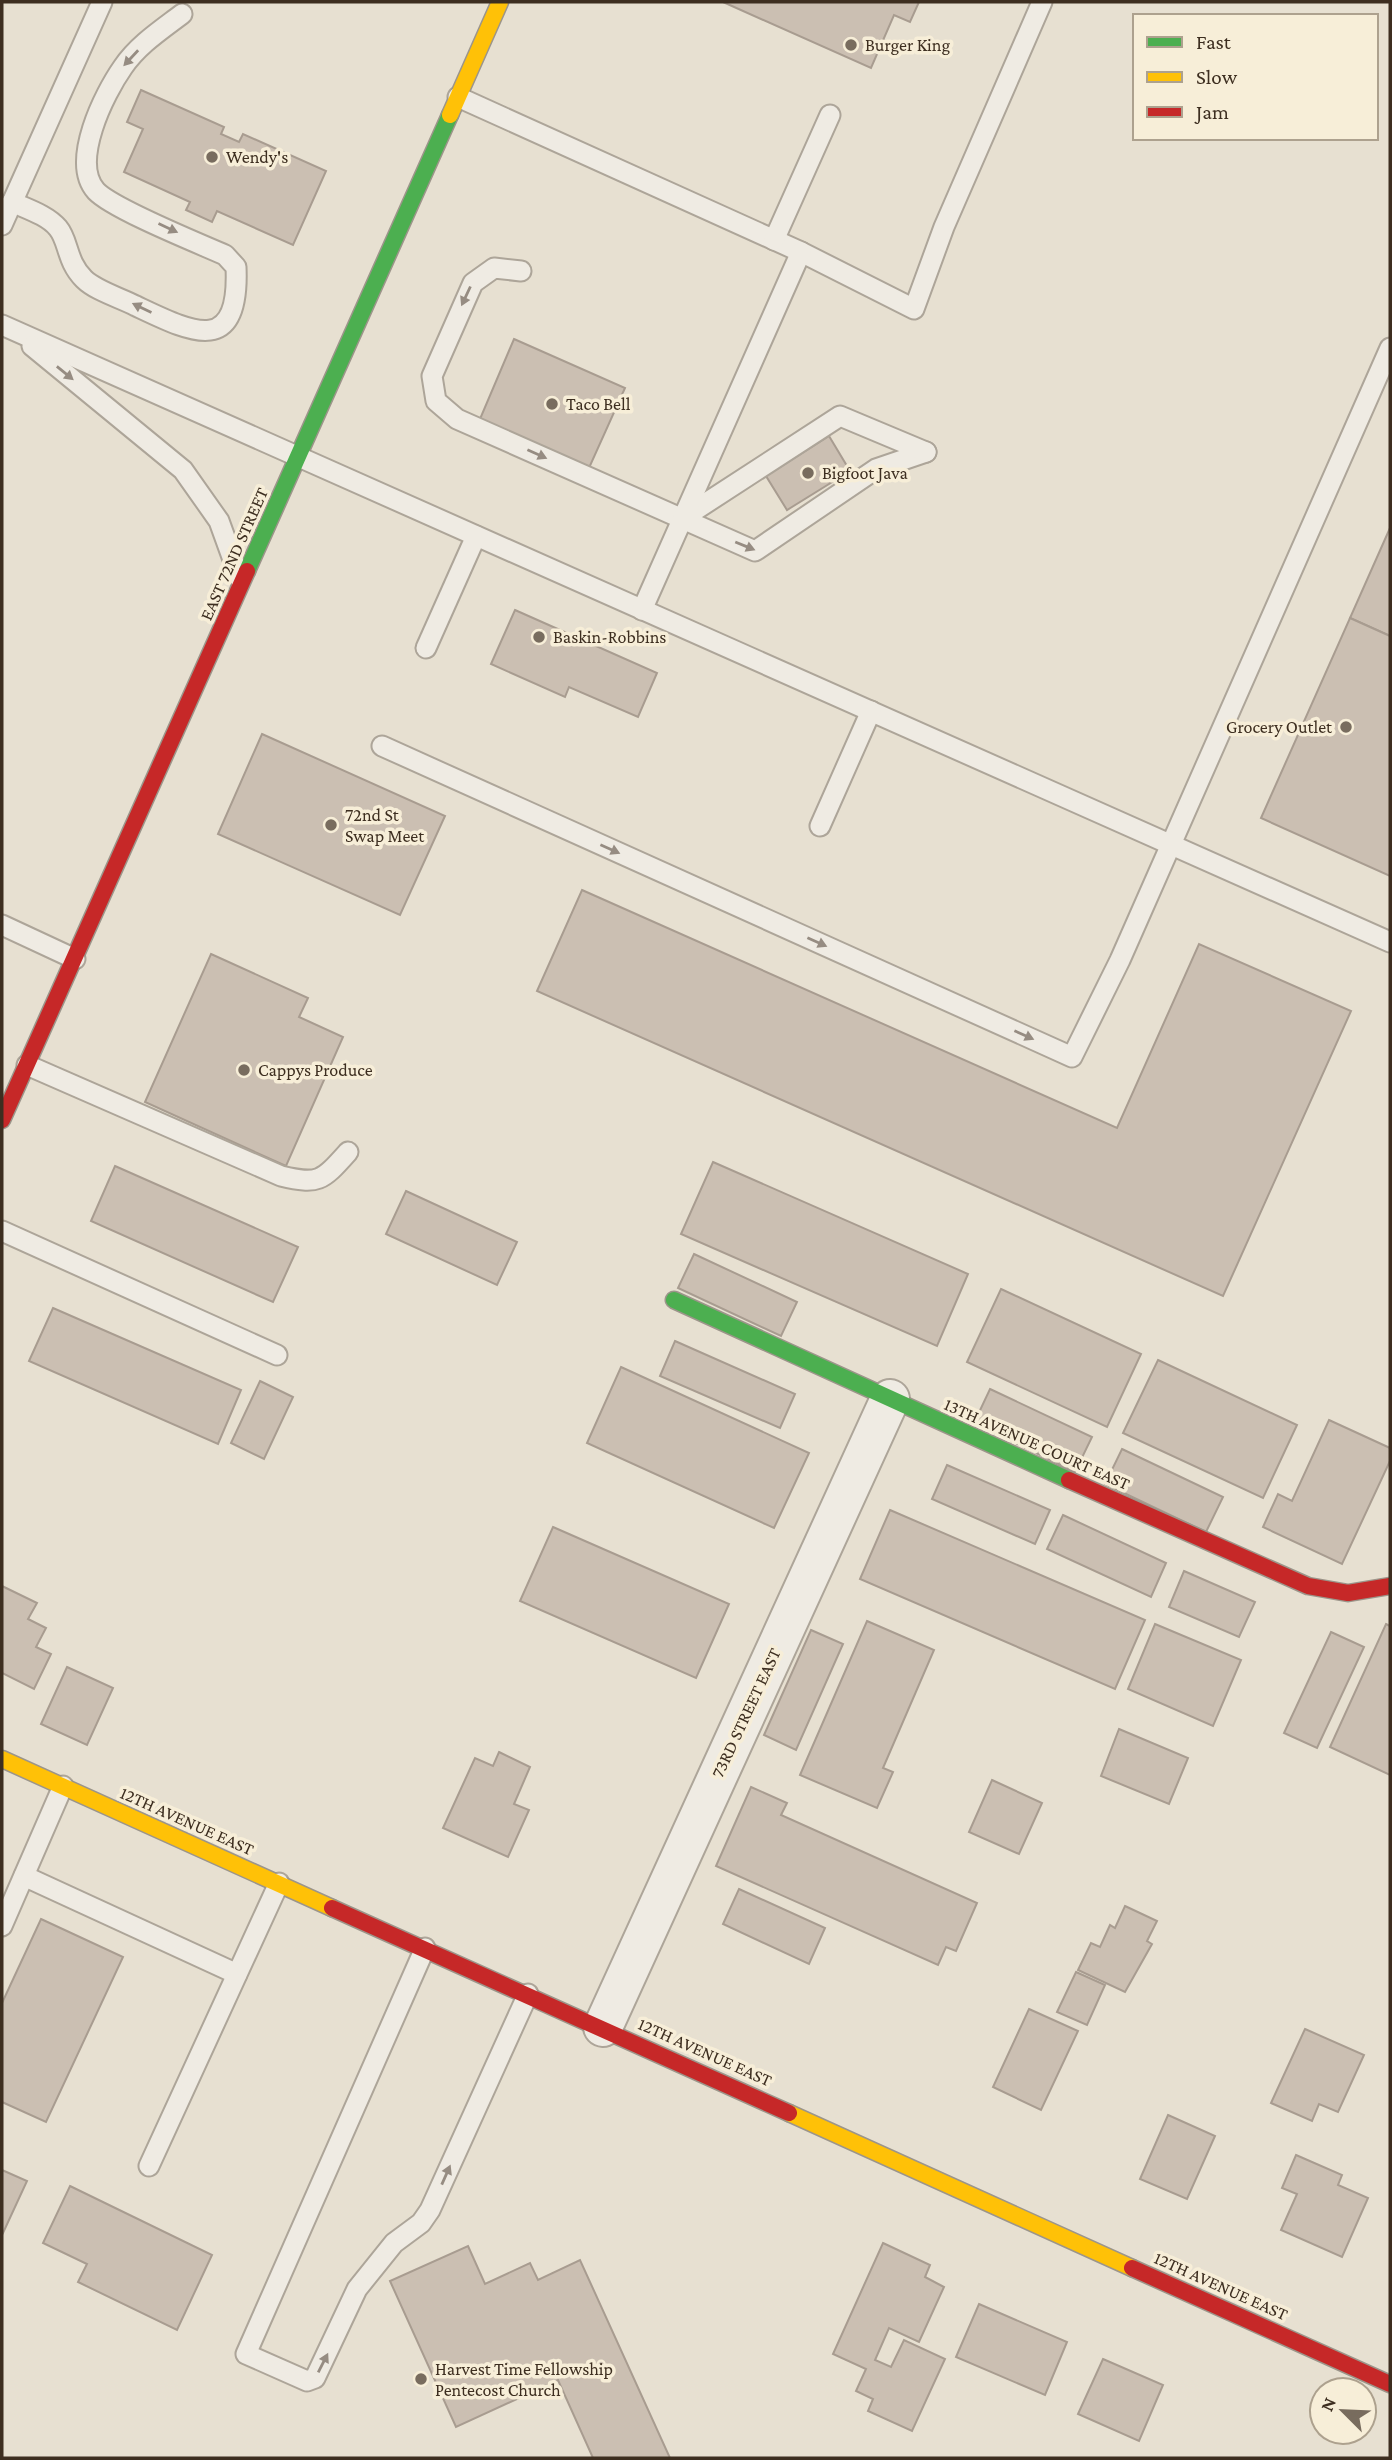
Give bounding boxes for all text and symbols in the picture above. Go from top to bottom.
legend [1133,14,1378,140]
text: Fast [1196,30,1232,54]
place label: Burger King [865,35,950,55]
marker: Burger King [843,37,859,53]
one-way arrow [123,49,139,67]
text: Slow [1196,65,1238,89]
text: Jam [1194,100,1229,124]
place label: Wendy's [226,147,288,167]
marker: Wendy's [204,149,220,165]
one-way arrow [158,223,178,234]
one-way arrow [460,286,472,306]
one-way arrow [132,303,152,314]
one-way arrow [56,365,73,380]
place label: Taco Bell [566,394,631,414]
marker: Taco Bell [544,396,560,412]
one-way arrow [526,449,547,460]
place label: Bigfoot Java [822,463,908,483]
marker: Bigfoot Java [800,465,816,481]
street label: EAST 72ND STREET [196,484,272,623]
one-way arrow [735,540,756,551]
place label: Baskin-Robbins [553,627,666,647]
marker: Baskin-Robbins [531,629,547,645]
place label: Grocery Outlet [1226,717,1333,737]
marker: Grocery Outlet [1338,719,1354,735]
place label: 72nd St Swap Meet [345,805,425,846]
marker: 72nd St Swap Meet [323,817,339,833]
one-way arrow [599,844,620,855]
one-way arrow [807,936,827,948]
one-way arrow [1014,1030,1035,1041]
place label: Cappys Produce [258,1060,373,1080]
marker: Cappys Produce [236,1062,252,1078]
street label: 13TH AVENUE COURT EAST [941,1394,1133,1494]
street label: 73RD STREET EAST [707,1645,785,1781]
street label: 12TH AVENUE EAST [117,1783,257,1860]
street label: 12TH AVENUE EAST [635,2014,775,2091]
one-way arrow [441,2165,452,2186]
street label: 12TH AVENUE EAST [1151,2248,1291,2325]
one-way arrow [318,2353,329,2373]
place label: Harvest Time Fellowship Pentecost Church [435,2359,613,2400]
marker: Harvest Time Fellowship Pentecost Church [413,2371,429,2387]
north arrow [1308,2376,1378,2446]
text: N [1316,2394,1340,2414]

